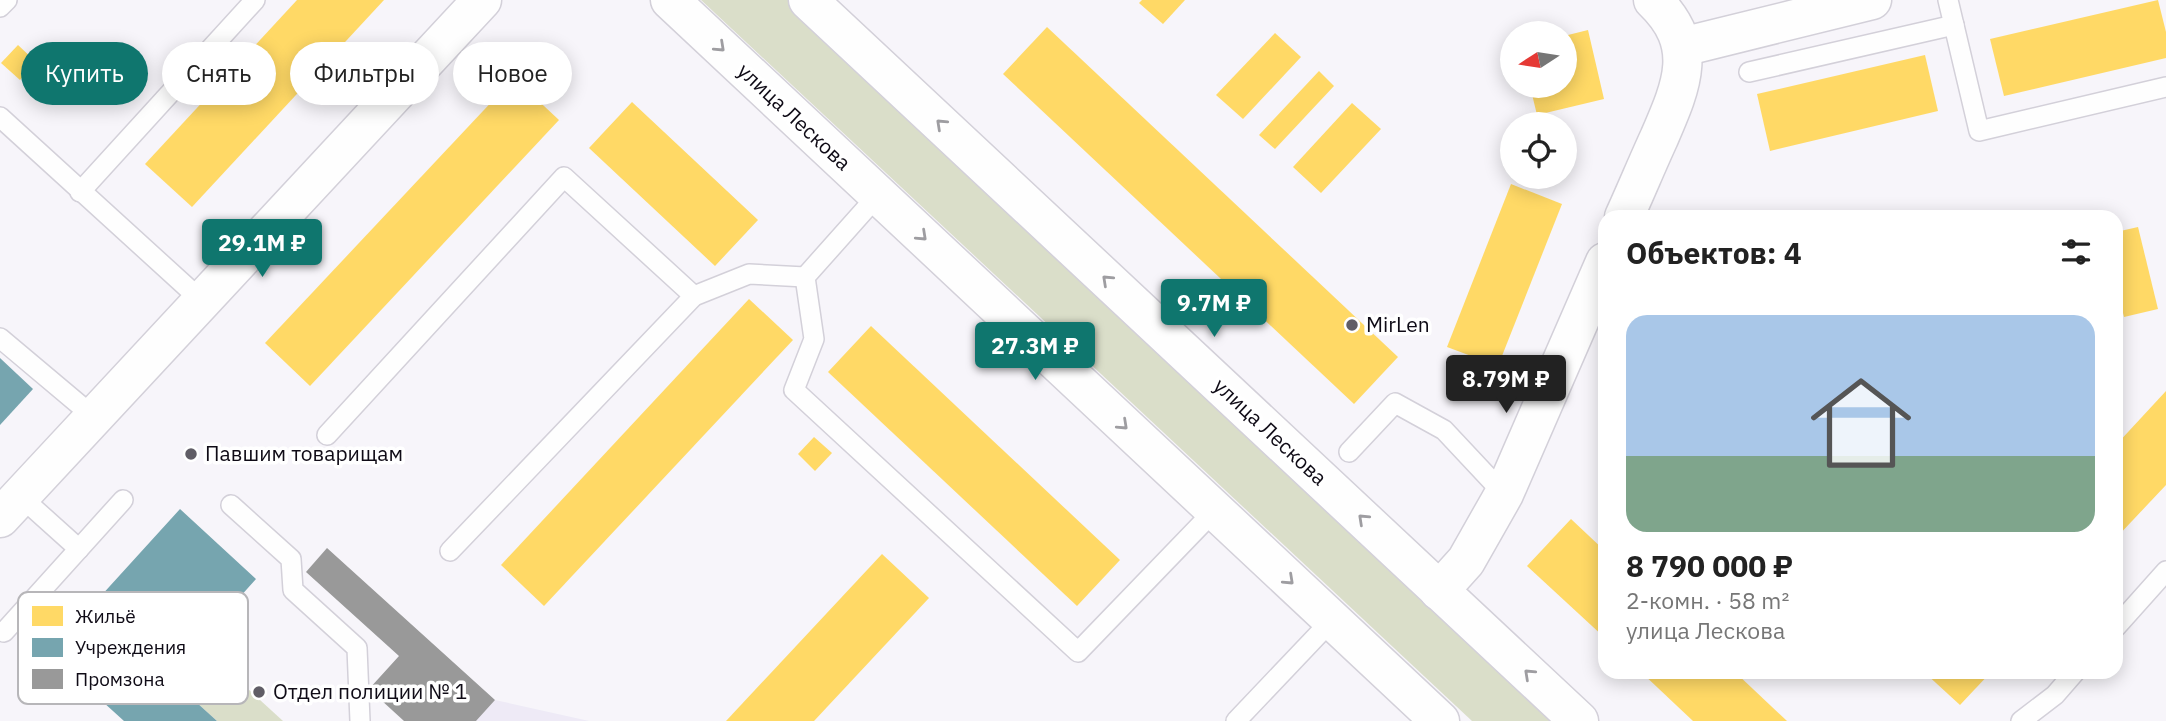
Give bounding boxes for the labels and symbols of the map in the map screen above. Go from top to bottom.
north arrow [1500,21,1577,98]
one-way arrow [712,38,725,51]
street label: улица Лескова [732,56,857,176]
one-way arrow [936,120,949,133]
pin: 29.1M ₽ [197,219,327,279]
one-way arrow [914,227,927,240]
one-way arrow [1102,275,1115,288]
pin: 9.7M ₽ [1157,280,1271,339]
place label: MirLen [1366,310,1430,338]
marker: MirLen [1344,317,1360,333]
pin: 27.3M ₽ [970,322,1100,382]
pin: 8.79M ₽ [1441,356,1571,415]
street label: улица Лескова [1208,371,1333,491]
one-way arrow [1115,416,1128,429]
place label: Павшим товарищам [205,439,403,467]
marker: Павшим товарищам [183,446,199,462]
one-way arrow [1358,514,1371,527]
one-way arrow [1281,572,1294,584]
legend [18,592,248,704]
text: Жильё [75,604,136,628]
text: Учреждения [75,635,186,659]
text: Промзона [75,667,165,691]
one-way arrow [1524,670,1537,683]
place label: Отдел полиции № 1 [273,677,467,705]
marker: Отдел полиции № 1 [251,684,267,700]

